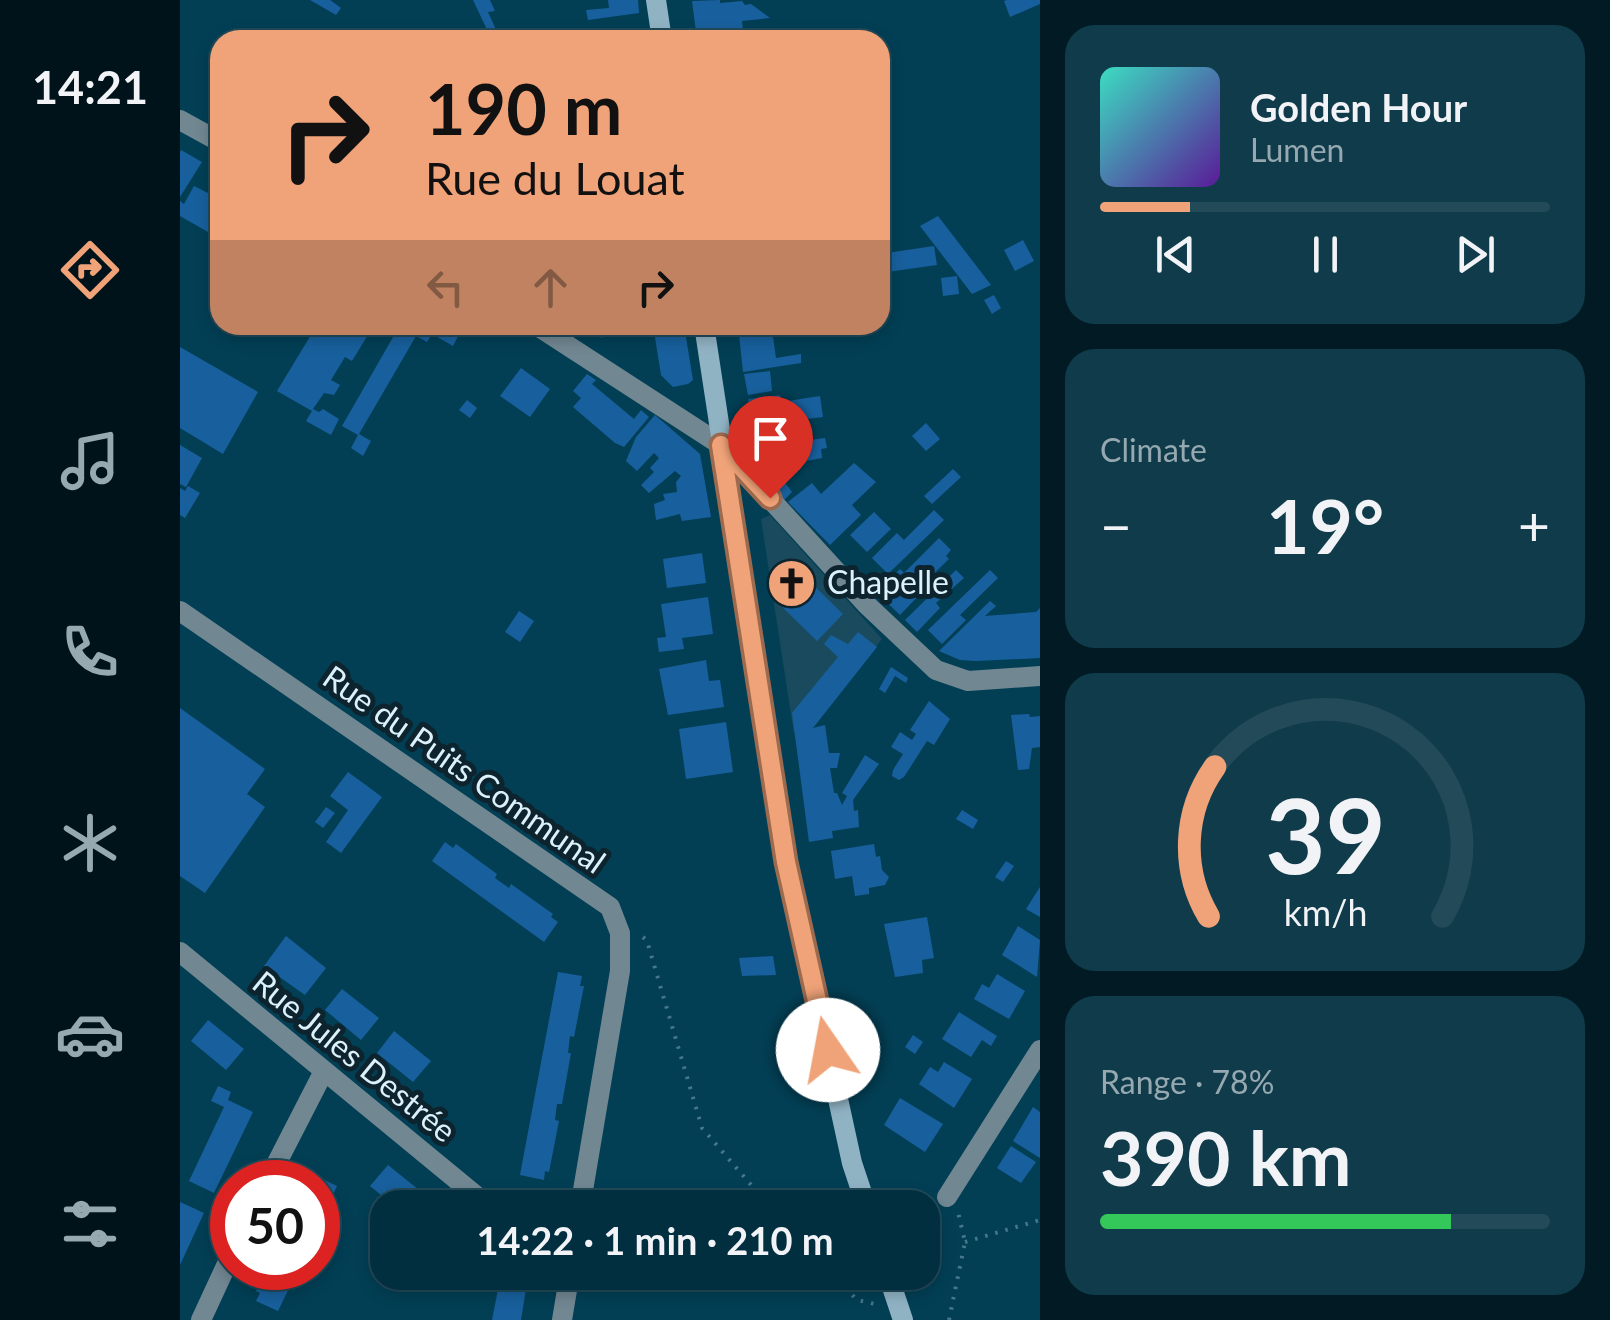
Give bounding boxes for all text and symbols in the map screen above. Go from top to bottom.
text: 14:21 [32,60,148,114]
text: 190 m [425,66,622,150]
icon: right [260,70,390,200]
text: Golden Hour [1250,84,1467,130]
text: Lumen [1250,130,1344,169]
text: Rue du Louat [425,151,685,205]
icon: previous [1148,227,1203,282]
icon: pause [1298,227,1353,282]
icon: next [1448,227,1503,282]
icon: directions [55,235,125,305]
icon: left [418,260,473,315]
icon: ahead [523,260,578,315]
icon: right [628,260,683,315]
pin [728,396,813,499]
icon: arrive [743,411,798,466]
icon: music [55,426,125,496]
text: Climate [1100,430,1207,469]
text: 19° [1266,480,1384,570]
text: − [1100,492,1132,558]
text: + [1518,492,1550,558]
church icon: Chapelle [766,557,818,609]
place label: Chapelle [827,562,949,601]
icon: phone [55,617,125,687]
street label: Rue du Puits Communal [316,657,613,881]
text: 39 [1265,771,1385,896]
icon: climate [55,808,125,878]
text: km/h [1283,891,1367,934]
street label: Rue Jules Destrée [246,962,464,1150]
position arrow [776,998,880,1102]
icon: car [55,999,125,1069]
text: Range · 78% [1100,1062,1274,1101]
text: 390 km [1100,1112,1352,1202]
speed limit sign: 50 [210,1160,340,1290]
icon: filters [55,1189,125,1259]
text: 14:22 · 1 min · 210 m [476,1217,834,1263]

